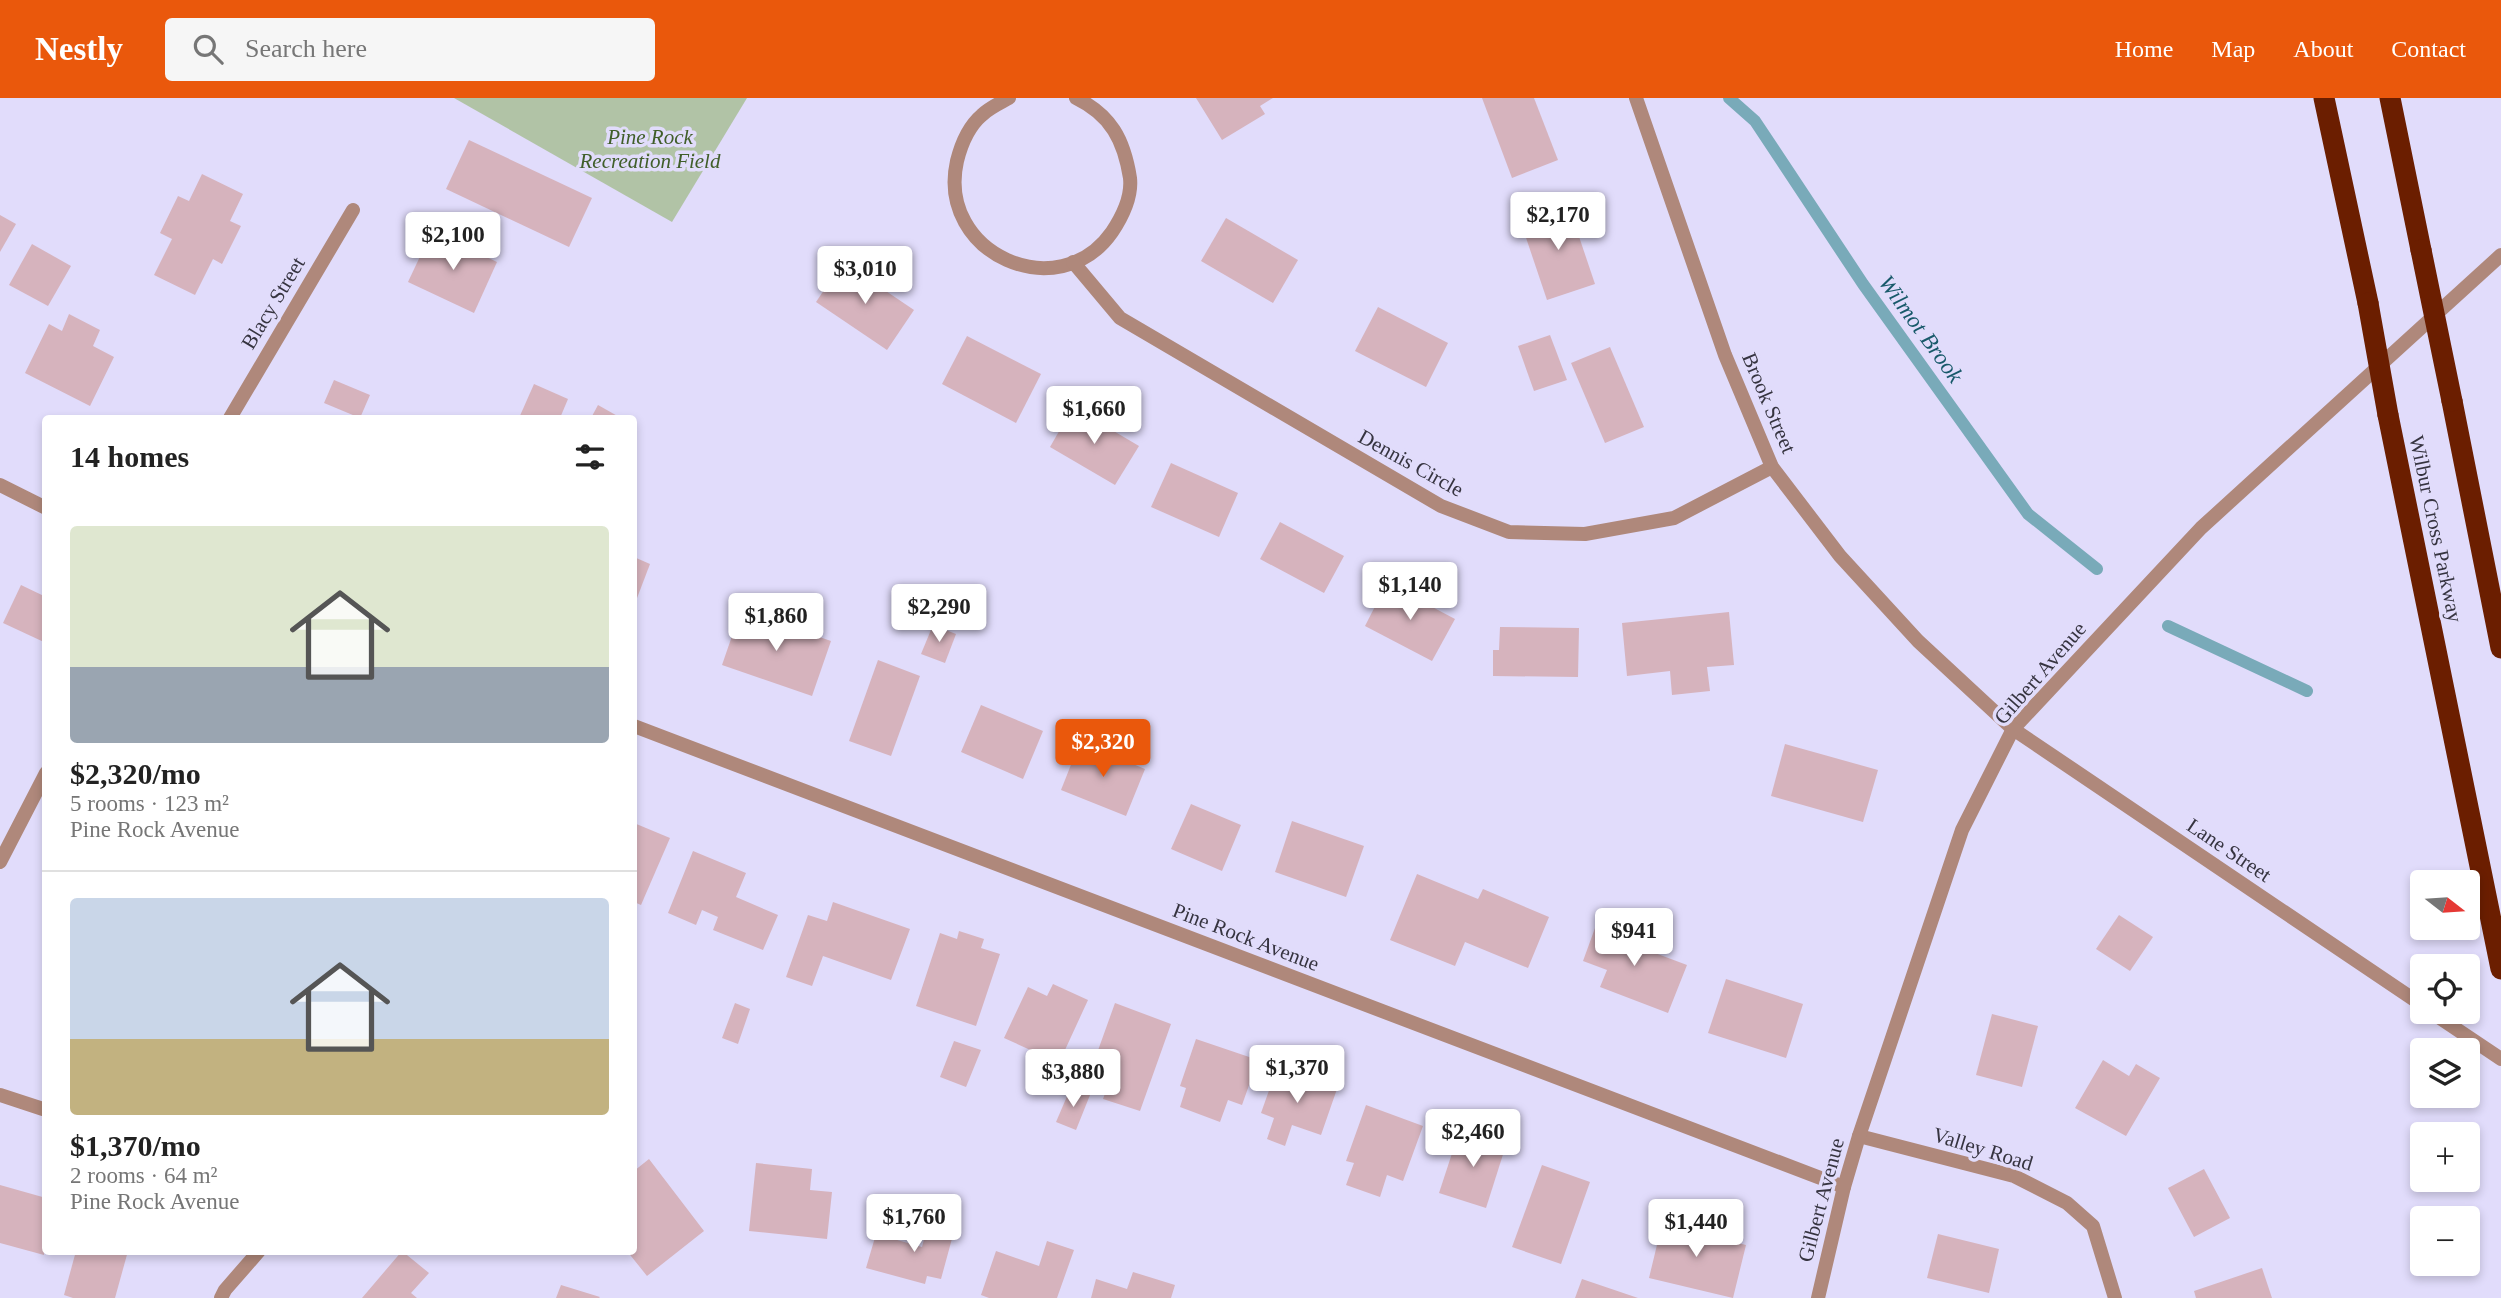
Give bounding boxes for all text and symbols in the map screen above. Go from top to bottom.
search box [165,18,655,81]
icon: search [189,30,227,68]
text: Nestly [35,31,123,67]
text: Search here [245,34,367,63]
text: Home [2115,36,2173,62]
text: Map [2211,36,2255,62]
text: About [2293,36,2353,62]
text: Contact [2391,36,2466,62]
park label: Pine Rock Recreation Field [579,125,721,173]
pin: $2,170 [1501,192,1615,252]
text: $2,170 [1526,202,1590,227]
pin: $2,100 [396,212,510,272]
text: $2,100 [421,222,485,247]
pin: $3,010 [808,246,922,306]
street label: Blacy Street [236,252,310,353]
text: $3,010 [833,256,897,281]
water label: Wilmot Brook [1874,271,1969,388]
street label: Brook Street [1737,349,1801,457]
pin: $1,660 [1037,386,1151,446]
text: $1,660 [1062,396,1126,421]
street label: Dennis Circle [1354,424,1468,502]
street label: Wilbur Cross Parkway [2404,433,2468,625]
icon: filters [571,438,609,476]
text: 14 homes [70,440,189,473]
pin: $1,140 [1353,562,1467,622]
icon: home [277,572,403,698]
text: $1,140 [1378,572,1442,597]
pin: $2,290 [882,584,996,644]
pin: $1,860 [719,594,833,653]
text: $2,290 [907,594,971,619]
text: $1,860 [744,603,808,628]
street label: Gilbert Avenue [1989,617,2091,729]
pin: $2,320 [1046,720,1160,779]
text: $2,320 [1071,729,1135,754]
text: $2,320/mo [70,757,201,790]
text: 5 rooms · 123 m² [70,791,229,816]
street label: Lane Street [2182,813,2276,887]
text: Pine Rock Avenue [70,817,240,842]
north arrow [2410,870,2480,940]
map controls [2410,870,2480,1276]
street label: Pine Rock Avenue [1169,898,1323,976]
pin: $941 [1593,908,1675,968]
text: $941 [1611,918,1657,943]
icon: home [277,944,403,1070]
button: locate [2410,954,2480,1024]
button: layers [2410,1038,2480,1108]
pin: $1,370 [1240,1046,1354,1105]
pin: $3,880 [1016,1049,1130,1109]
text: $1,370 [1265,1055,1329,1080]
text: $3,880 [1041,1059,1105,1084]
pin: $2,460 [1416,1110,1530,1169]
text: $2,460 [1441,1119,1505,1144]
street label: Valley Road [1930,1122,2036,1176]
button: + [2410,1122,2480,1192]
text: $1,370/mo [70,1129,201,1162]
street label: Gilbert Avenue [1793,1135,1849,1265]
text: 2 rooms · 64 m² [70,1163,217,1188]
text: Pine Rock Avenue [70,1189,240,1214]
pin: $1,760 [857,1194,971,1254]
pin: $1,440 [1639,1200,1753,1259]
text: $1,760 [882,1204,946,1229]
button: − [2410,1206,2480,1276]
text: $1,440 [1664,1209,1728,1234]

